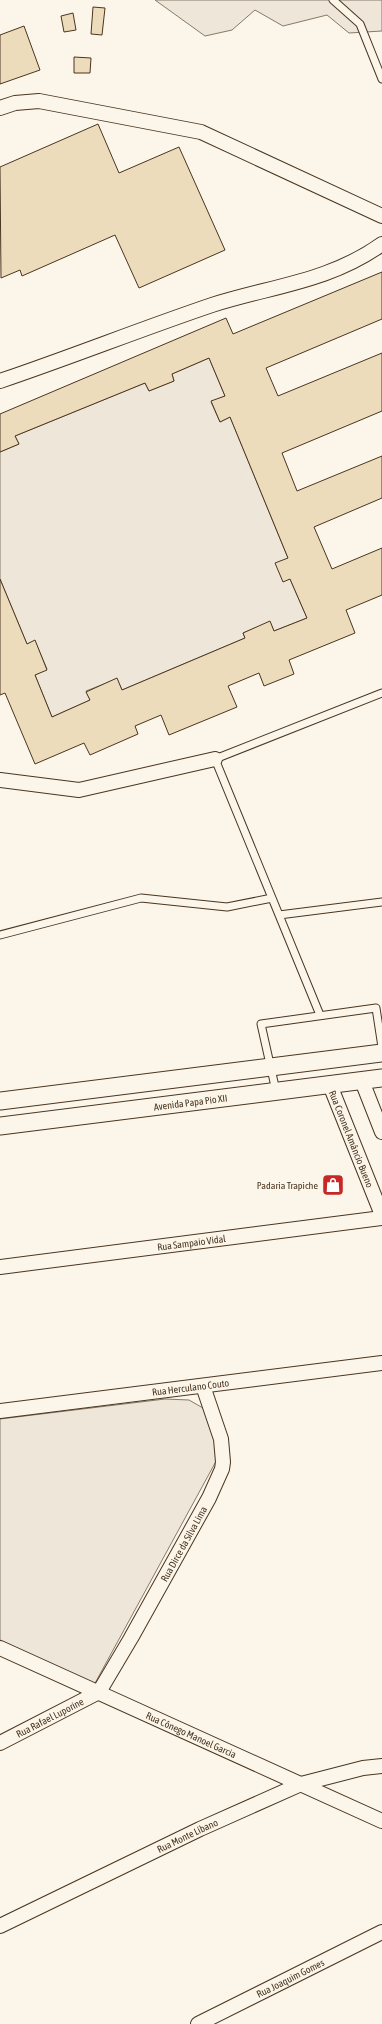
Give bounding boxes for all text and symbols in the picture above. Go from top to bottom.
street label: Rua Coronel Amâncio Bueno [327,1089,376,1189]
street label: Avenida Papa Pio XII [153,1092,228,1113]
shop icon: Padaria Trapiche [320,1172,346,1198]
place label: Padaria Trapiche [257,1180,318,1191]
street label: Rua Sampaio Vidal [157,1233,227,1253]
street label: Rua Herculano Couto [151,1377,230,1398]
street label: Rua Dirce da Silva Lima [159,1504,209,1584]
street label: Rua Rafael Luporine [14,1696,86,1740]
street label: Rua Cônego Manoel Garcia [144,1710,238,1760]
street label: Rua Monte Líbano [155,1817,220,1855]
street label: Rua Joaquim Gomes [255,1957,326,2000]

